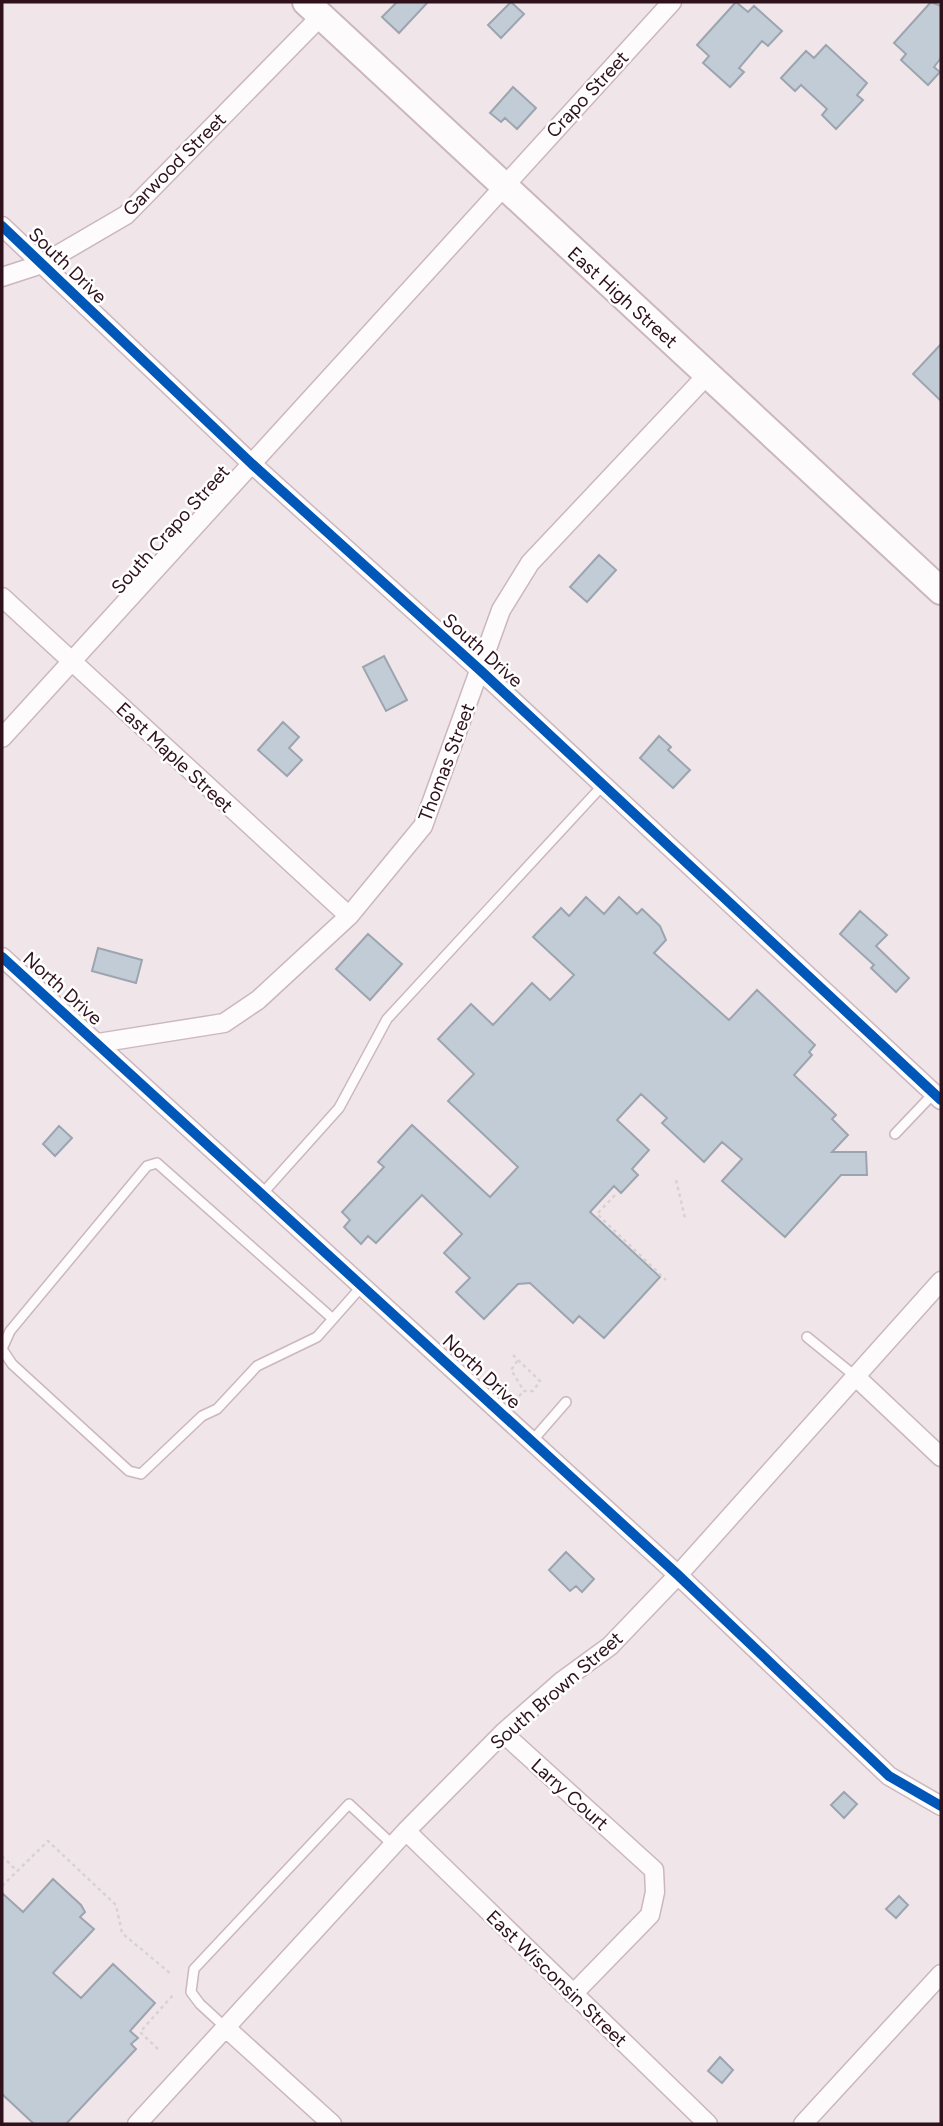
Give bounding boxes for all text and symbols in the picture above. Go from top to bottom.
street label: Crapo Street [541,46,633,142]
street label: Garwood Street [118,108,231,221]
street label: South Drive [24,222,112,308]
street label: East High Street [563,242,682,353]
street label: South Crapo Street [106,460,234,599]
street label: South Drive [438,608,527,692]
street label: East Maple Street [112,697,238,817]
street label: Thomas Street [413,700,480,825]
street label: North Drive [18,947,107,1030]
street label: North Drive [438,1329,526,1413]
street label: South Brown Street [485,1627,627,1754]
street label: Larry Court [526,1754,613,1835]
street label: East Wisconsin Street [481,1905,632,2052]

